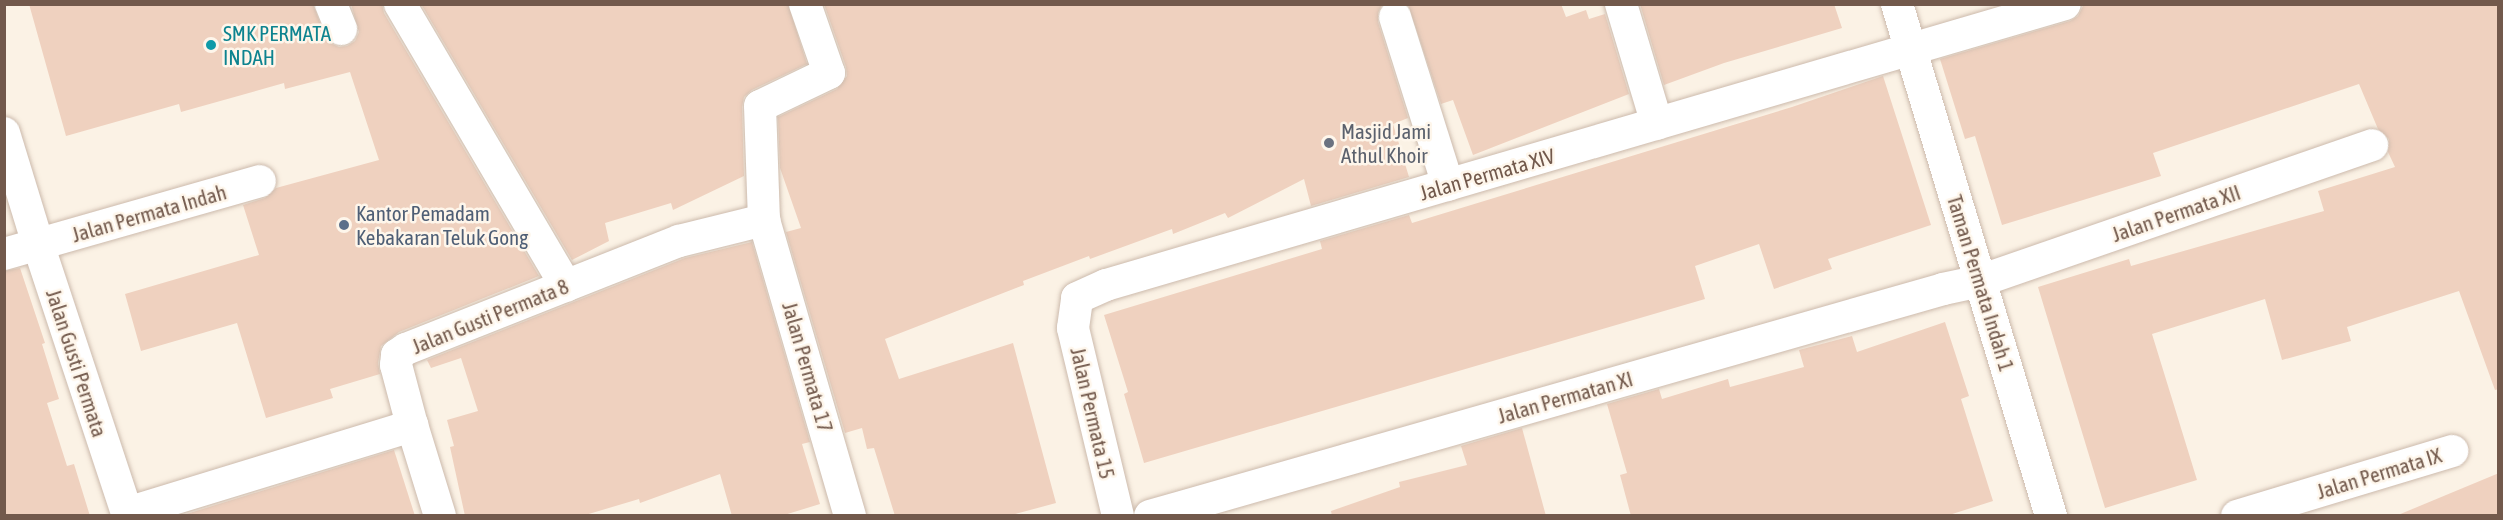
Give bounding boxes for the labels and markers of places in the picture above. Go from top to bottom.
place label: SMK PERMATA INDAH [223,20,331,70]
marker: SMK PERMATA INDAH [204,38,218,52]
place label: Masjid Jami Athul Khoir [1341,118,1431,168]
marker: Masjid Jami Athul Khoir [1322,136,1336,150]
place label: Kantor Pemadam Kebakaran Teluk Gong [356,200,528,250]
marker: Kantor Pemadam Kebakaran Teluk Gong [337,218,351,232]

